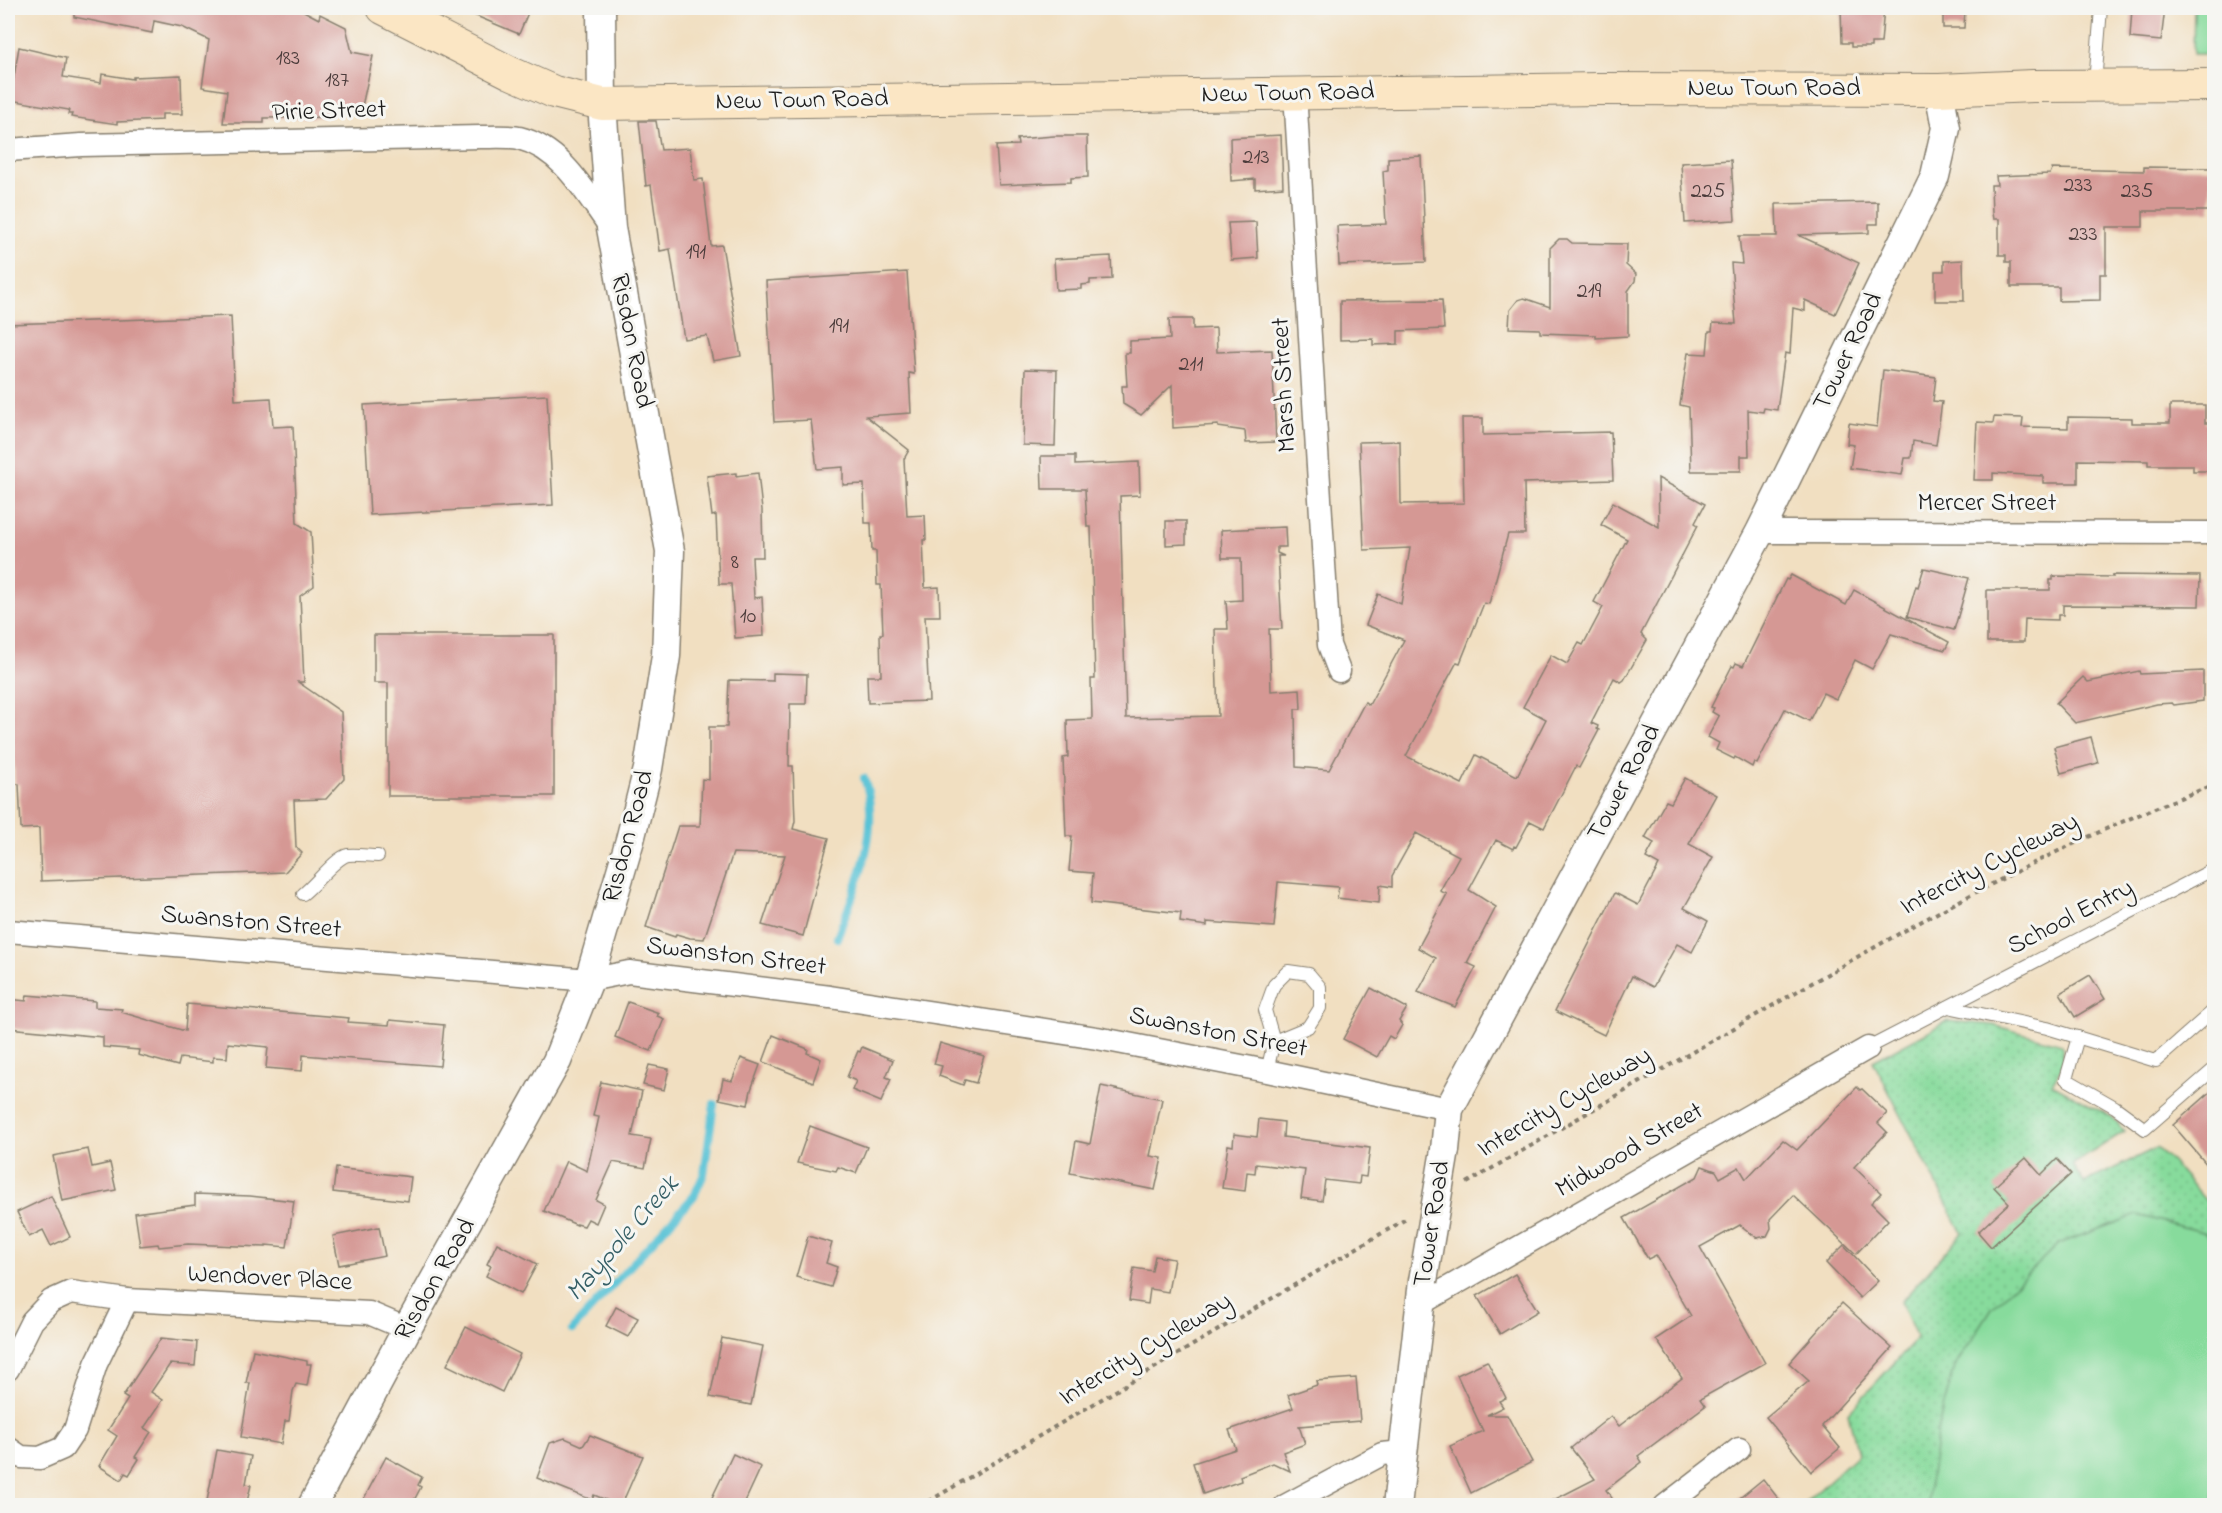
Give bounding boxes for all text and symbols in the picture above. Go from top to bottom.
house number: 183 [276,43,300,75]
house number: 187 [325,65,349,97]
street label: New Town Road [1687,70,1861,108]
street label: New Town Road [1201,73,1375,115]
street label: New Town Road [715,80,889,122]
street label: Pirie Street [271,91,387,133]
house number: 213 [1242,142,1270,174]
house number: 233 [2063,170,2093,202]
house number: 225 [1691,176,1725,208]
house number: 235 [2121,176,2153,208]
house number: 233 [2068,219,2098,251]
house number: 191 [686,237,706,269]
street label: Risdon Road [599,270,663,412]
house number: 219 [1577,276,1602,308]
street label: Tower Road [1804,286,1894,417]
house number: 191 [829,311,849,343]
street label: Marsh Street [1262,316,1308,454]
house number: 211 [1179,349,1203,381]
street label: Mercer Street [1918,485,2057,523]
house number: 8 [731,547,739,579]
house number: 10 [740,601,756,633]
street label: Tower Road [1578,718,1672,848]
street label: Risdon Road [593,766,665,908]
street label: Intercity Cycleway [1894,804,2086,926]
street label: School Entry [2001,870,2141,966]
street label: Swanston Street [159,896,343,950]
street label: Swanston Street [644,927,828,987]
street label: Swanston Street [1126,997,1311,1069]
street label: Intercity Cycleway [1471,1038,1659,1168]
street label: Midwood Street [1549,1093,1711,1209]
street label: Tower Road [1404,1158,1462,1290]
water label: Maypole Creek [557,1166,690,1311]
street label: Risdon Road [385,1211,487,1349]
street label: Wendover Place [187,1256,354,1302]
street label: Intercity Cycleway [1052,1283,1240,1417]

